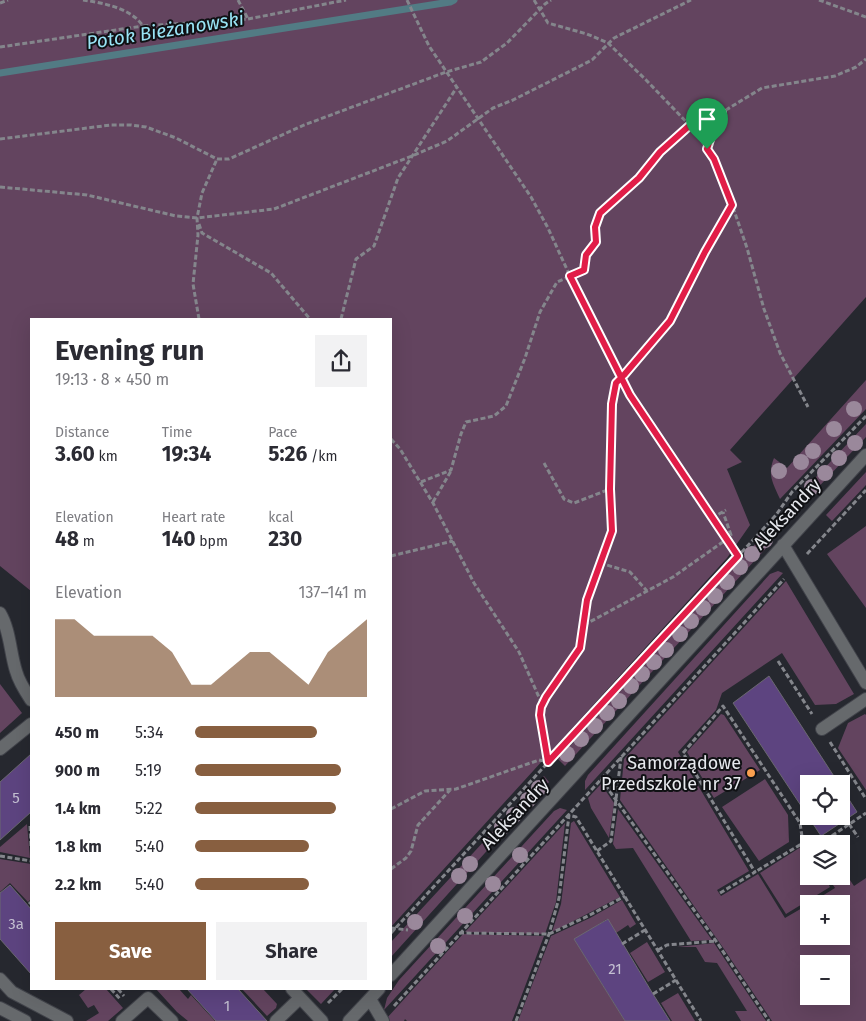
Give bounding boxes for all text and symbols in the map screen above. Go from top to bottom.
water label: Potok Bieżanowski [85,7,246,54]
pin [686,98,728,149]
icon: arrive [693,105,721,133]
text: Evening run [55,334,204,367]
button: share [315,335,367,387]
text: 19:13 · 8 × 450 m [55,370,169,389]
text: Distance [55,424,109,441]
text: Time [162,424,192,441]
text: Pace [268,424,297,441]
text: 3.60 [55,441,95,467]
text: 19:34 [162,441,211,467]
text: 5:26 [268,441,307,467]
text: km [95,448,118,465]
text: /km [307,448,337,465]
street label: Aleksandry [748,474,826,554]
text: Elevation [55,509,114,526]
text: Heart rate [162,509,225,526]
text: kcal [268,509,294,526]
text: 48 [55,526,79,552]
text: 140 [162,526,196,552]
text: 230 [268,526,302,552]
text: m [79,533,95,550]
text: bpm [196,533,228,550]
text: Elevation [55,583,122,602]
text: 137–141 m [298,583,367,602]
text: 450 m [55,723,99,742]
text: 5:34 [135,723,163,742]
place label: Samorządowe Przedszkole nr 37 [601,752,741,795]
text: 900 m [55,761,100,780]
text: 5:19 [135,761,162,780]
marker: Samorządowe Przedszkole nr 37 [745,767,757,779]
street label: Aleksandry [476,774,554,854]
map controls [800,775,850,1005]
button: locate [800,775,850,825]
house number: 5 [12,789,20,807]
text: 1.4 km [55,799,101,818]
text: 5:22 [135,799,163,818]
button: layers [800,835,850,885]
text: 1.8 km [55,837,102,856]
text: 5:40 [135,837,164,856]
text: 2.2 km [55,875,102,894]
text: 5:40 [135,875,164,894]
button: + [800,895,850,945]
house number: 3a [8,915,24,933]
button: Save [55,922,206,980]
button: Share [216,922,367,980]
button: − [800,955,850,1005]
house number: 21 [608,960,622,978]
house number: 1 [224,997,230,1015]

